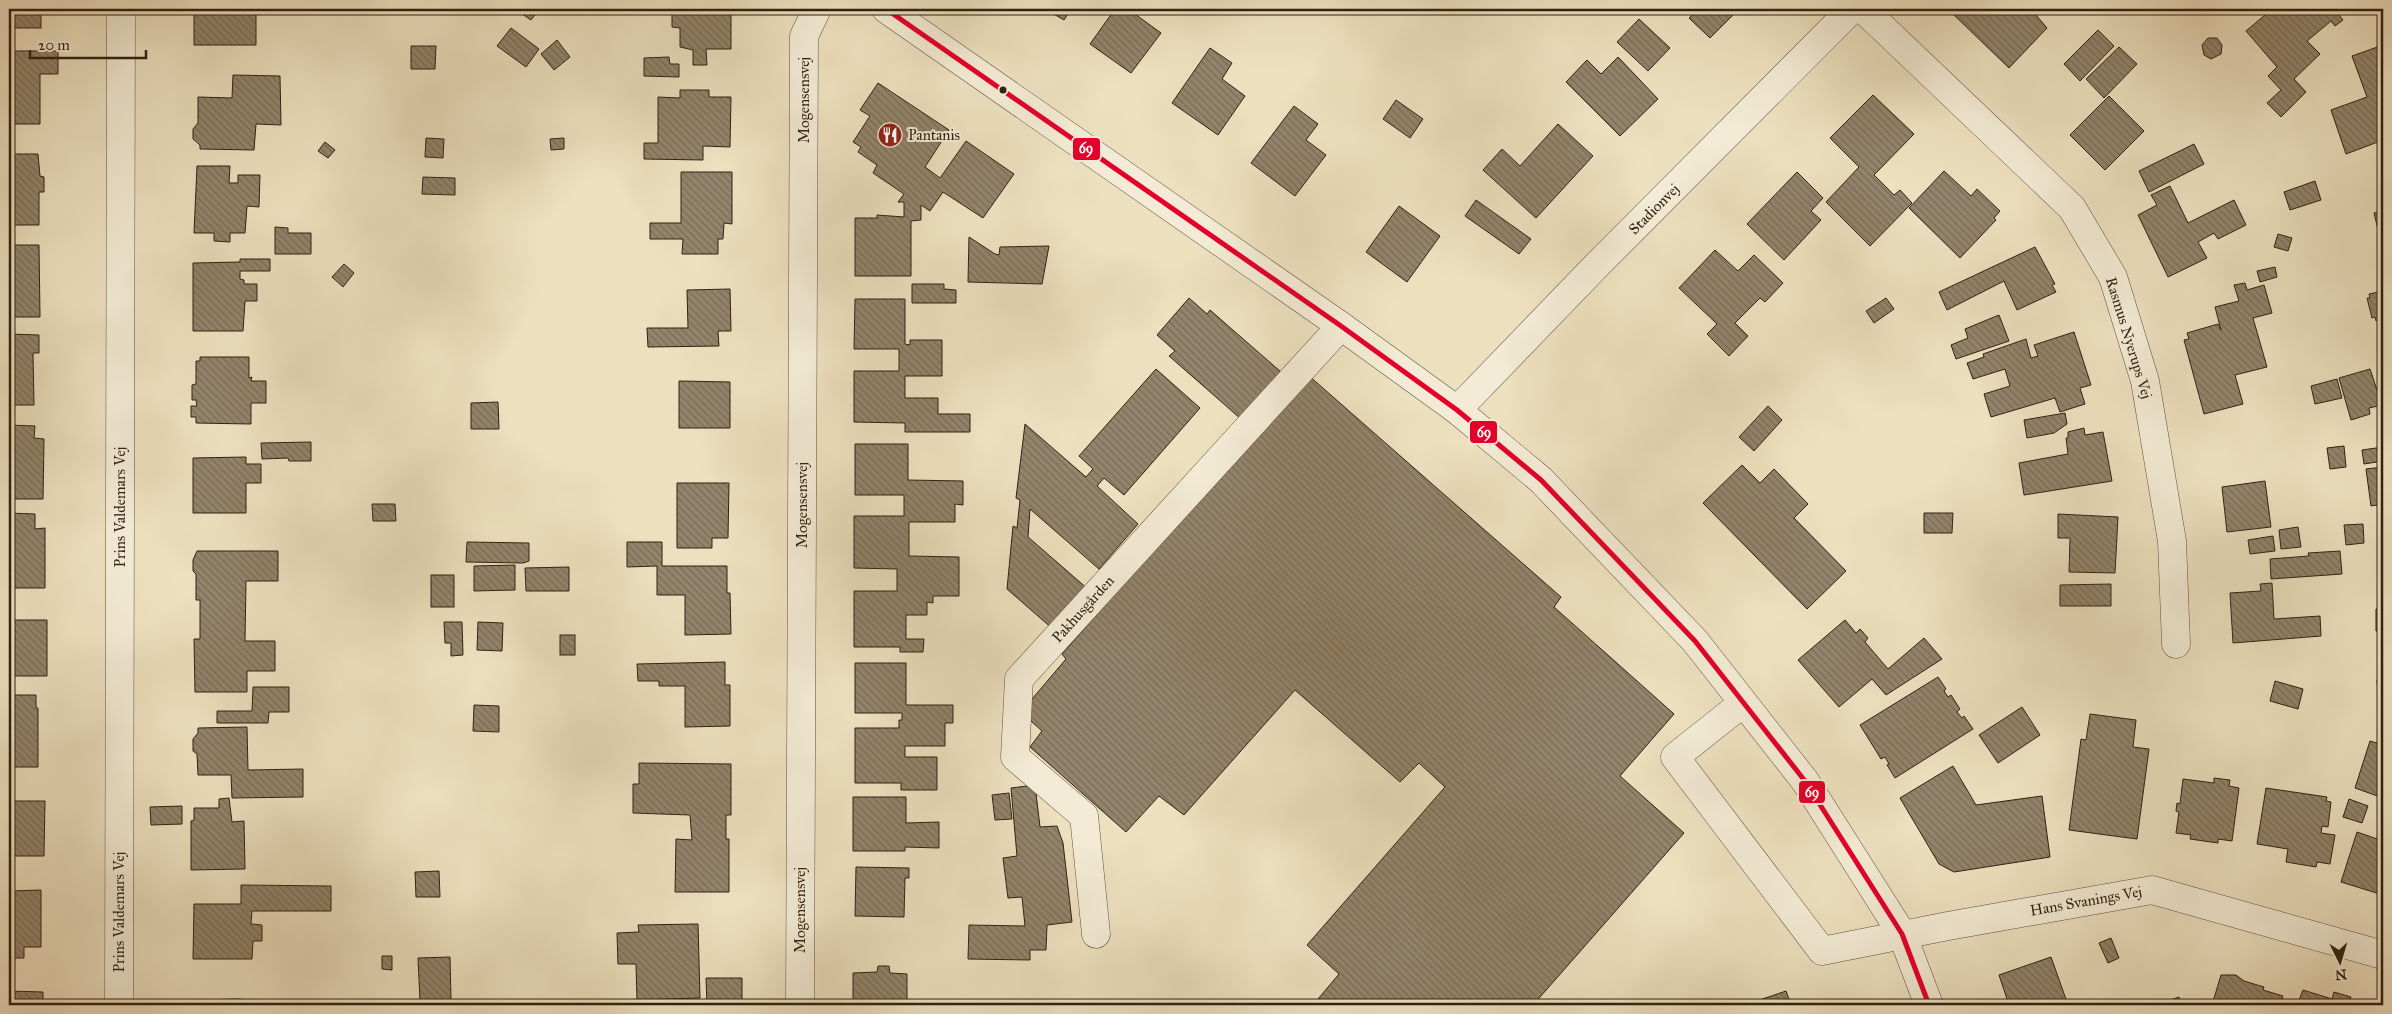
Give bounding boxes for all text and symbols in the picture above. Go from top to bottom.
scale bar [30,28,146,60]
text: 20 m [38,36,70,54]
street label: Mogensensvej [795,57,813,143]
unlabelled marker [998,85,1008,95]
restaurant icon: Pantanis [877,122,903,148]
place label: Pantanis [908,126,960,144]
line badge: 69 [1072,137,1101,161]
text: 69 [1079,140,1093,158]
street label: Stadionvej [1625,180,1683,238]
street label: Rasmus Nyerups Vej [2102,275,2156,401]
line badge: 69 [1469,420,1498,444]
text: 69 [1477,424,1491,442]
street label: Prins Valdemars Vej [111,446,129,568]
street label: Mogensensvej [793,462,811,548]
street label: Pakhusgården [1048,572,1118,646]
line badge: 69 [1798,780,1826,804]
text: 69 [1805,784,1819,802]
street label: Prins Valdemars Vej [110,851,128,973]
street label: Mogensensvej [791,867,809,953]
street label: Hans Svanings Vej [2029,882,2143,920]
north arrow [2314,936,2364,986]
text: N [2334,965,2348,983]

